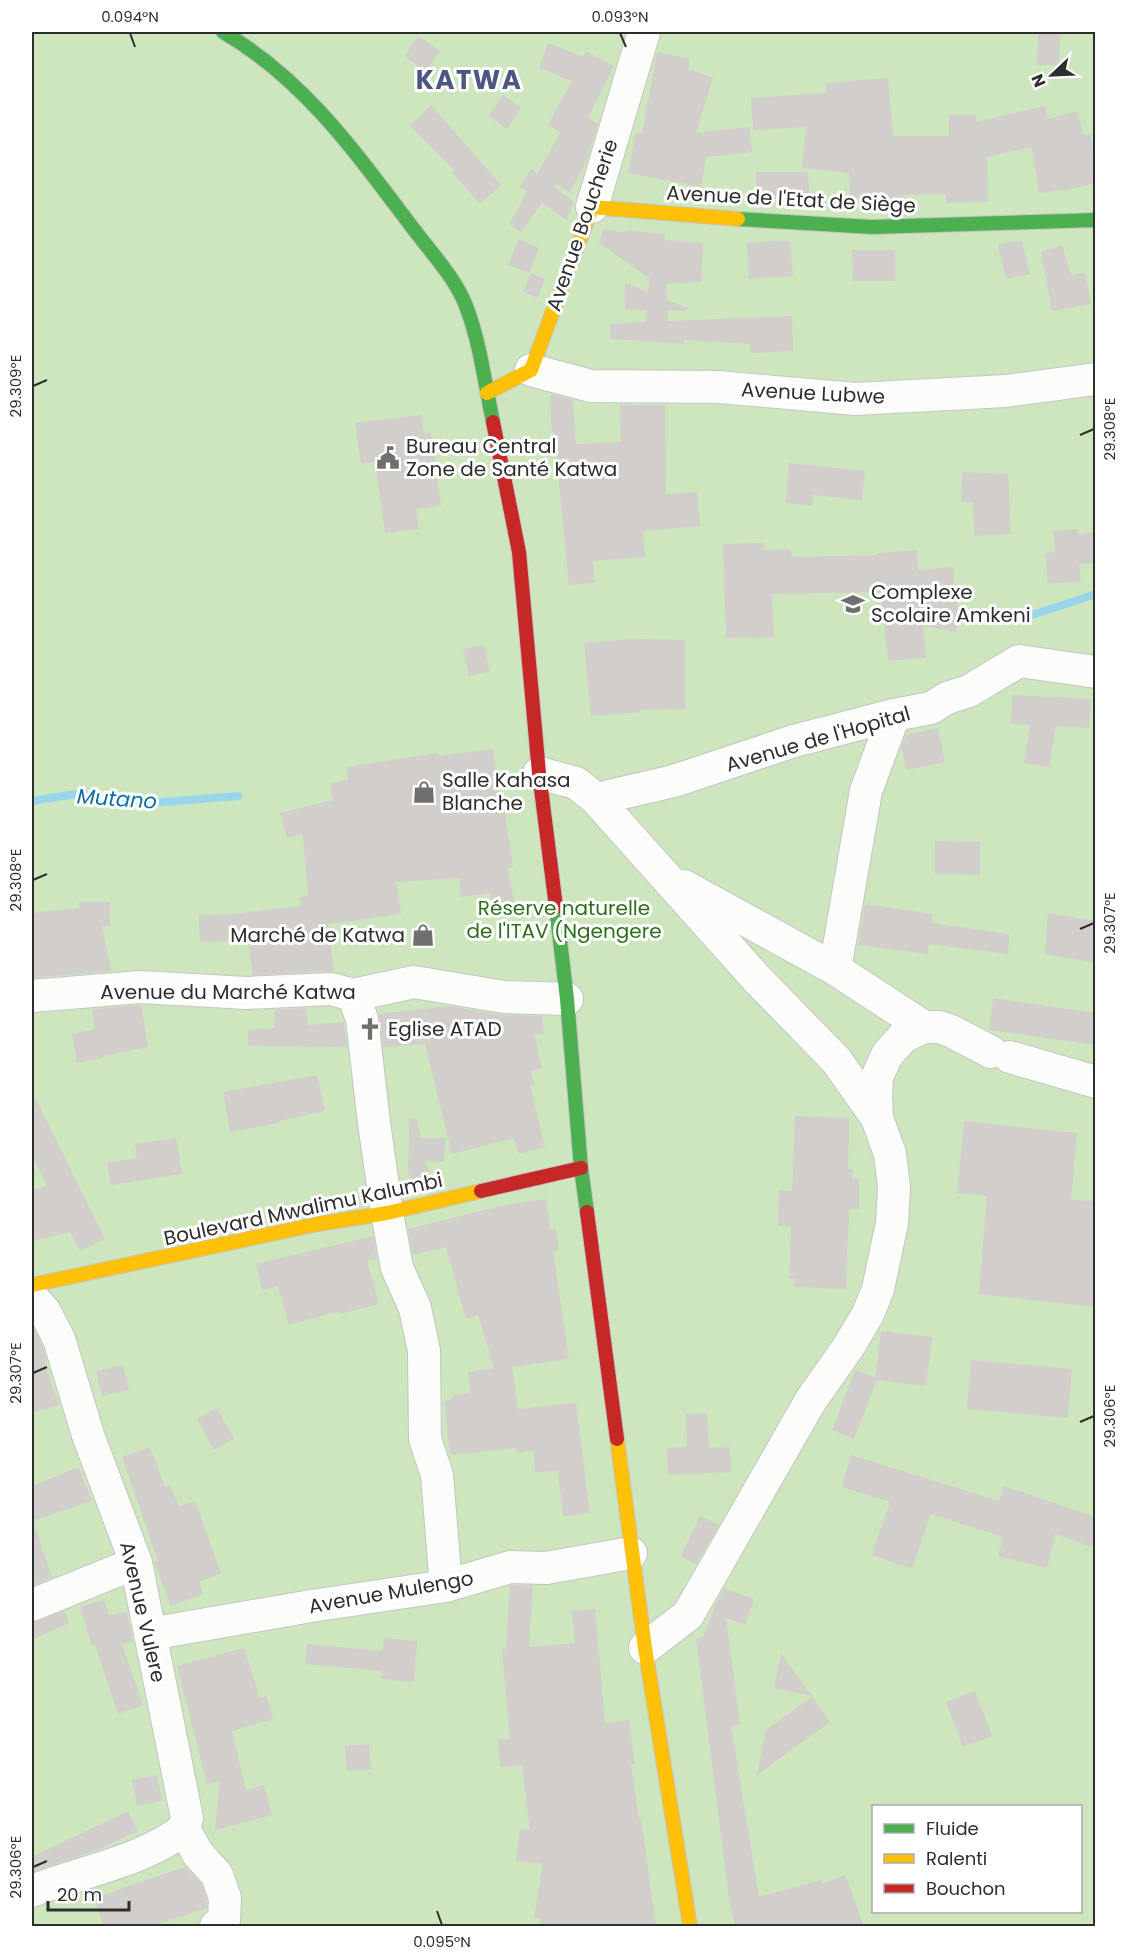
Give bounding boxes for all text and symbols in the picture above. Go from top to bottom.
text: 0.094°N [101,6,159,27]
text: 0.093°N [592,6,648,27]
north arrow [1022,45,1082,105]
district label: KATWA [416,62,522,98]
text: N [1026,71,1052,91]
street label: Avenue Boucherie [539,135,625,315]
street label: Avenue de l'Etat de Siège [666,178,916,220]
text: 29.309°E [5,355,26,417]
street label: Avenue Lubwe [740,375,886,411]
text: 29.308°E [1099,398,1120,460]
place label: Bureau Central Zone de Santé Katwa [406,432,617,483]
public building icon: Bureau Central Zone de Santé Katwa [375,445,401,471]
place label: Complexe Scolaire Amkeni [871,578,1031,629]
school or university icon: Complexe Scolaire Amkeni [840,591,866,617]
street label: Avenue de l'Hopital [723,699,913,779]
place label: Salle Kahasa Blanche [442,766,571,817]
shop icon: Salle Kahasa Blanche [411,779,437,805]
water label: Mutano [76,781,158,816]
text: 29.308°E [5,849,26,911]
text: 29.307°E [1099,892,1120,954]
park label: Réserve naturelle de l'ITAV (Ngengere [466,894,662,945]
place label: Marché de Katwa [230,921,405,949]
shop icon: Marché de Katwa [410,922,436,948]
street label: Avenue du Marché Katwa [100,978,356,1006]
place label: Eglise ATAD [388,1015,502,1043]
church icon: Eglise ATAD [357,1016,383,1042]
street label: Boulevard Mwalimu Kalumbi [161,1166,445,1252]
text: 29.307°E [5,1342,26,1404]
text: 29.306°E [1099,1385,1120,1447]
street label: Avenue Vulere [113,1539,173,1685]
street label: Avenue Mulengo [306,1564,476,1620]
legend [872,1805,1082,1913]
text: Fluide [926,1816,979,1841]
text: 29.306°E [5,1836,26,1898]
text: Ralenti [926,1846,987,1871]
scale bar [48,1874,129,1912]
text: Bouchon [926,1876,1006,1901]
text: 20 m [57,1882,102,1907]
text: 0.095°N [413,1931,471,1952]

